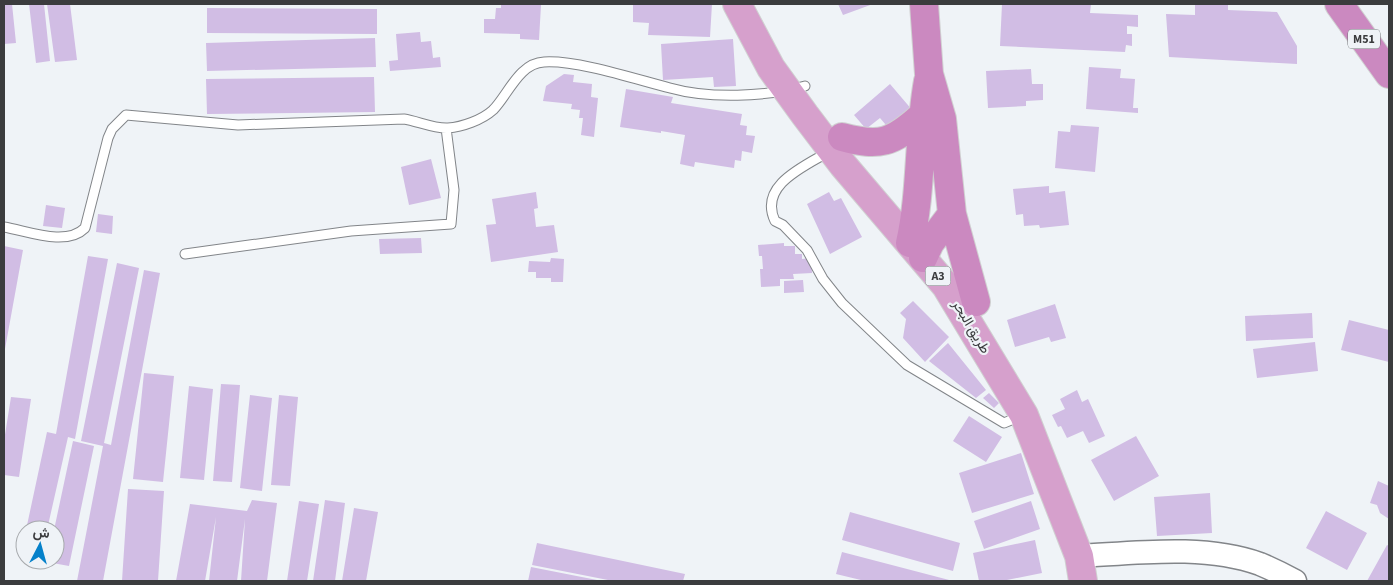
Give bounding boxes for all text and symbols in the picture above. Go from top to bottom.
road number: M51 [1348,30,1380,48]
road number: A3 [926,266,950,286]
street label: طريق البحر [947,295,995,358]
north arrow [15,520,65,570]
text: ش [32,522,51,544]

